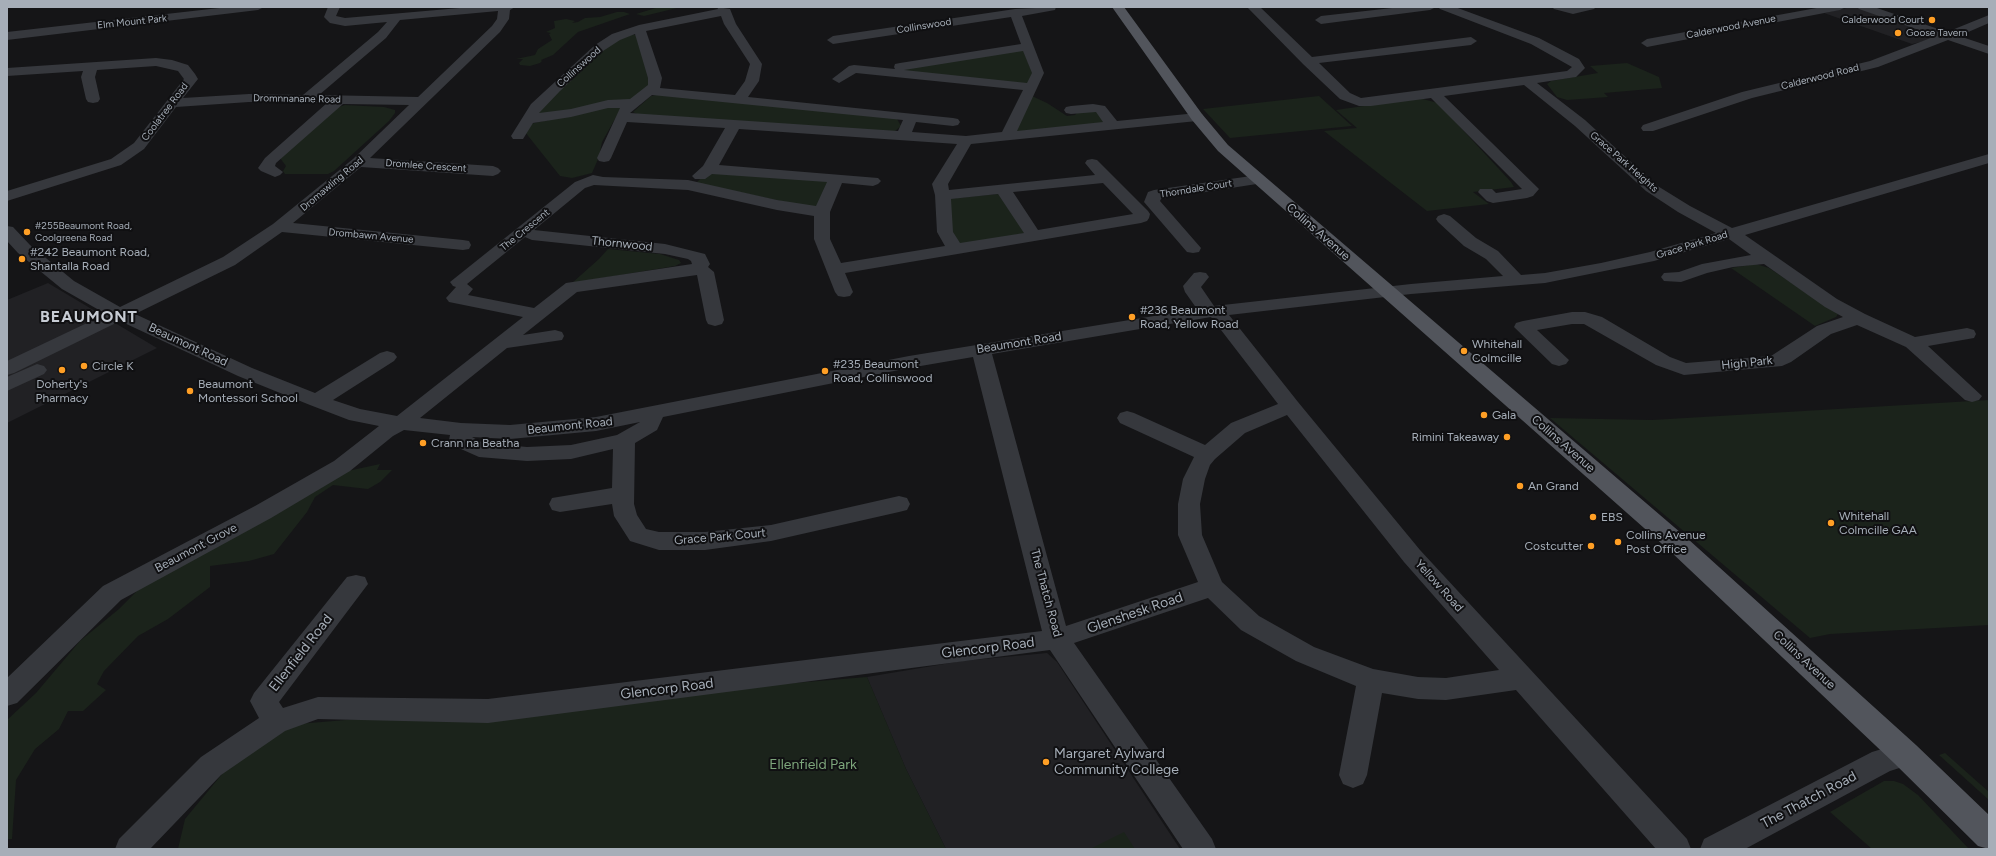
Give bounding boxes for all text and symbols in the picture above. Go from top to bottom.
street label: Elm Mount Park [97,12,167,32]
street label: Calderwood Avenue [1685,12,1777,42]
place label: Calderwood Court [1841,14,1924,26]
marker: Calderwood Court [1927,15,1937,25]
street label: Collinswood [896,16,952,36]
place label: Goose Tavern [1906,27,1967,39]
marker: Goose Tavern [1893,28,1903,38]
street label: Collinswood [554,44,604,90]
street label: Calderwood Road [1780,62,1860,92]
street label: Coolatree Road [139,81,191,143]
street label: Dromnnanane Road [253,92,341,106]
street label: Grace Park Heights [1588,129,1660,195]
street label: Dromawling Road [298,154,366,214]
street label: Dromlee Crescent [385,157,467,175]
street label: Thorndale Court [1159,177,1233,201]
street label: Collins Avenue [1283,200,1353,264]
street label: The Crescent [498,206,552,254]
place label: #255Beaumont Road, Coolgreena Road [35,220,132,244]
street label: Drombawn Avenue [328,226,414,246]
marker: #255Beaumont Road, Coolgreena Road [22,227,32,237]
street label: Grace Park Road [1655,228,1729,262]
street label: Thornwood [591,234,653,254]
place label: #242 Beaumont Road, Shantalla Road [30,245,150,273]
marker: #242 Beaumont Road, Shantalla Road [17,254,27,264]
place label: #236 Beaumont Road, Yellow Road [1140,303,1238,331]
district label: BEAUMONT [40,307,138,327]
marker: #236 Beaumont Road, Yellow Road [1127,312,1137,322]
street label: Beaumont Road [146,320,230,370]
street label: Beaumont Road [976,329,1062,357]
place label: Whitehall Colmcille [1472,337,1522,365]
marker: Whitehall Colmcille [1459,346,1469,356]
street label: High Park [1721,353,1773,373]
place label: #235 Beaumont Road, Collinswood [833,357,932,385]
place label: Circle K [92,359,133,373]
marker: Circle K [79,361,89,371]
marker: Doherty's Pharmacy [57,365,67,375]
marker: #235 Beaumont Road, Collinswood [820,366,830,376]
place label: Doherty's Pharmacy [36,377,88,405]
place label: Beaumont Montessori School [198,377,298,405]
marker: Beaumont Montessori School [185,386,195,396]
place label: Gala [1492,408,1516,422]
marker: Gala [1479,410,1489,420]
street label: Collins Avenue [1528,412,1598,476]
street label: Beaumont Road [527,414,613,438]
place label: Rimini Takeaway [1411,430,1499,444]
marker: Rimini Takeaway [1502,432,1512,442]
place label: Crann na Beatha [431,436,519,450]
marker: Crann na Beatha [418,438,428,448]
place label: An Grand [1528,479,1579,493]
marker: An Grand [1515,481,1525,491]
place label: Whitehall Colmcille GAA [1839,509,1917,537]
place label: EBS [1601,510,1623,524]
marker: EBS [1588,512,1598,522]
marker: Whitehall Colmcille GAA [1826,518,1836,528]
street label: Beaumont Grove [153,520,239,576]
street label: Grace Park Court [674,526,766,548]
place label: Collins Avenue Post Office [1626,528,1706,556]
marker: Collins Avenue Post Office [1613,537,1623,547]
place label: Costcutter [1524,539,1583,553]
marker: Costcutter [1586,541,1596,551]
street label: The Thatch Road [1027,547,1065,639]
street label: Yellow Road [1412,557,1466,615]
street label: Glenshesk Road [1085,589,1185,637]
street label: Ellenfield Road [266,611,336,695]
street label: Collins Avenue [1770,628,1838,692]
street label: Glencorp Road [941,634,1035,662]
street label: Glencorp Road [620,675,714,703]
place label: Margaret Aylward Community College [1054,746,1179,778]
park label: Ellenfield Park [769,757,857,773]
marker: Margaret Aylward Community College [1041,757,1051,767]
street label: The Thatch Road [1758,768,1860,832]

